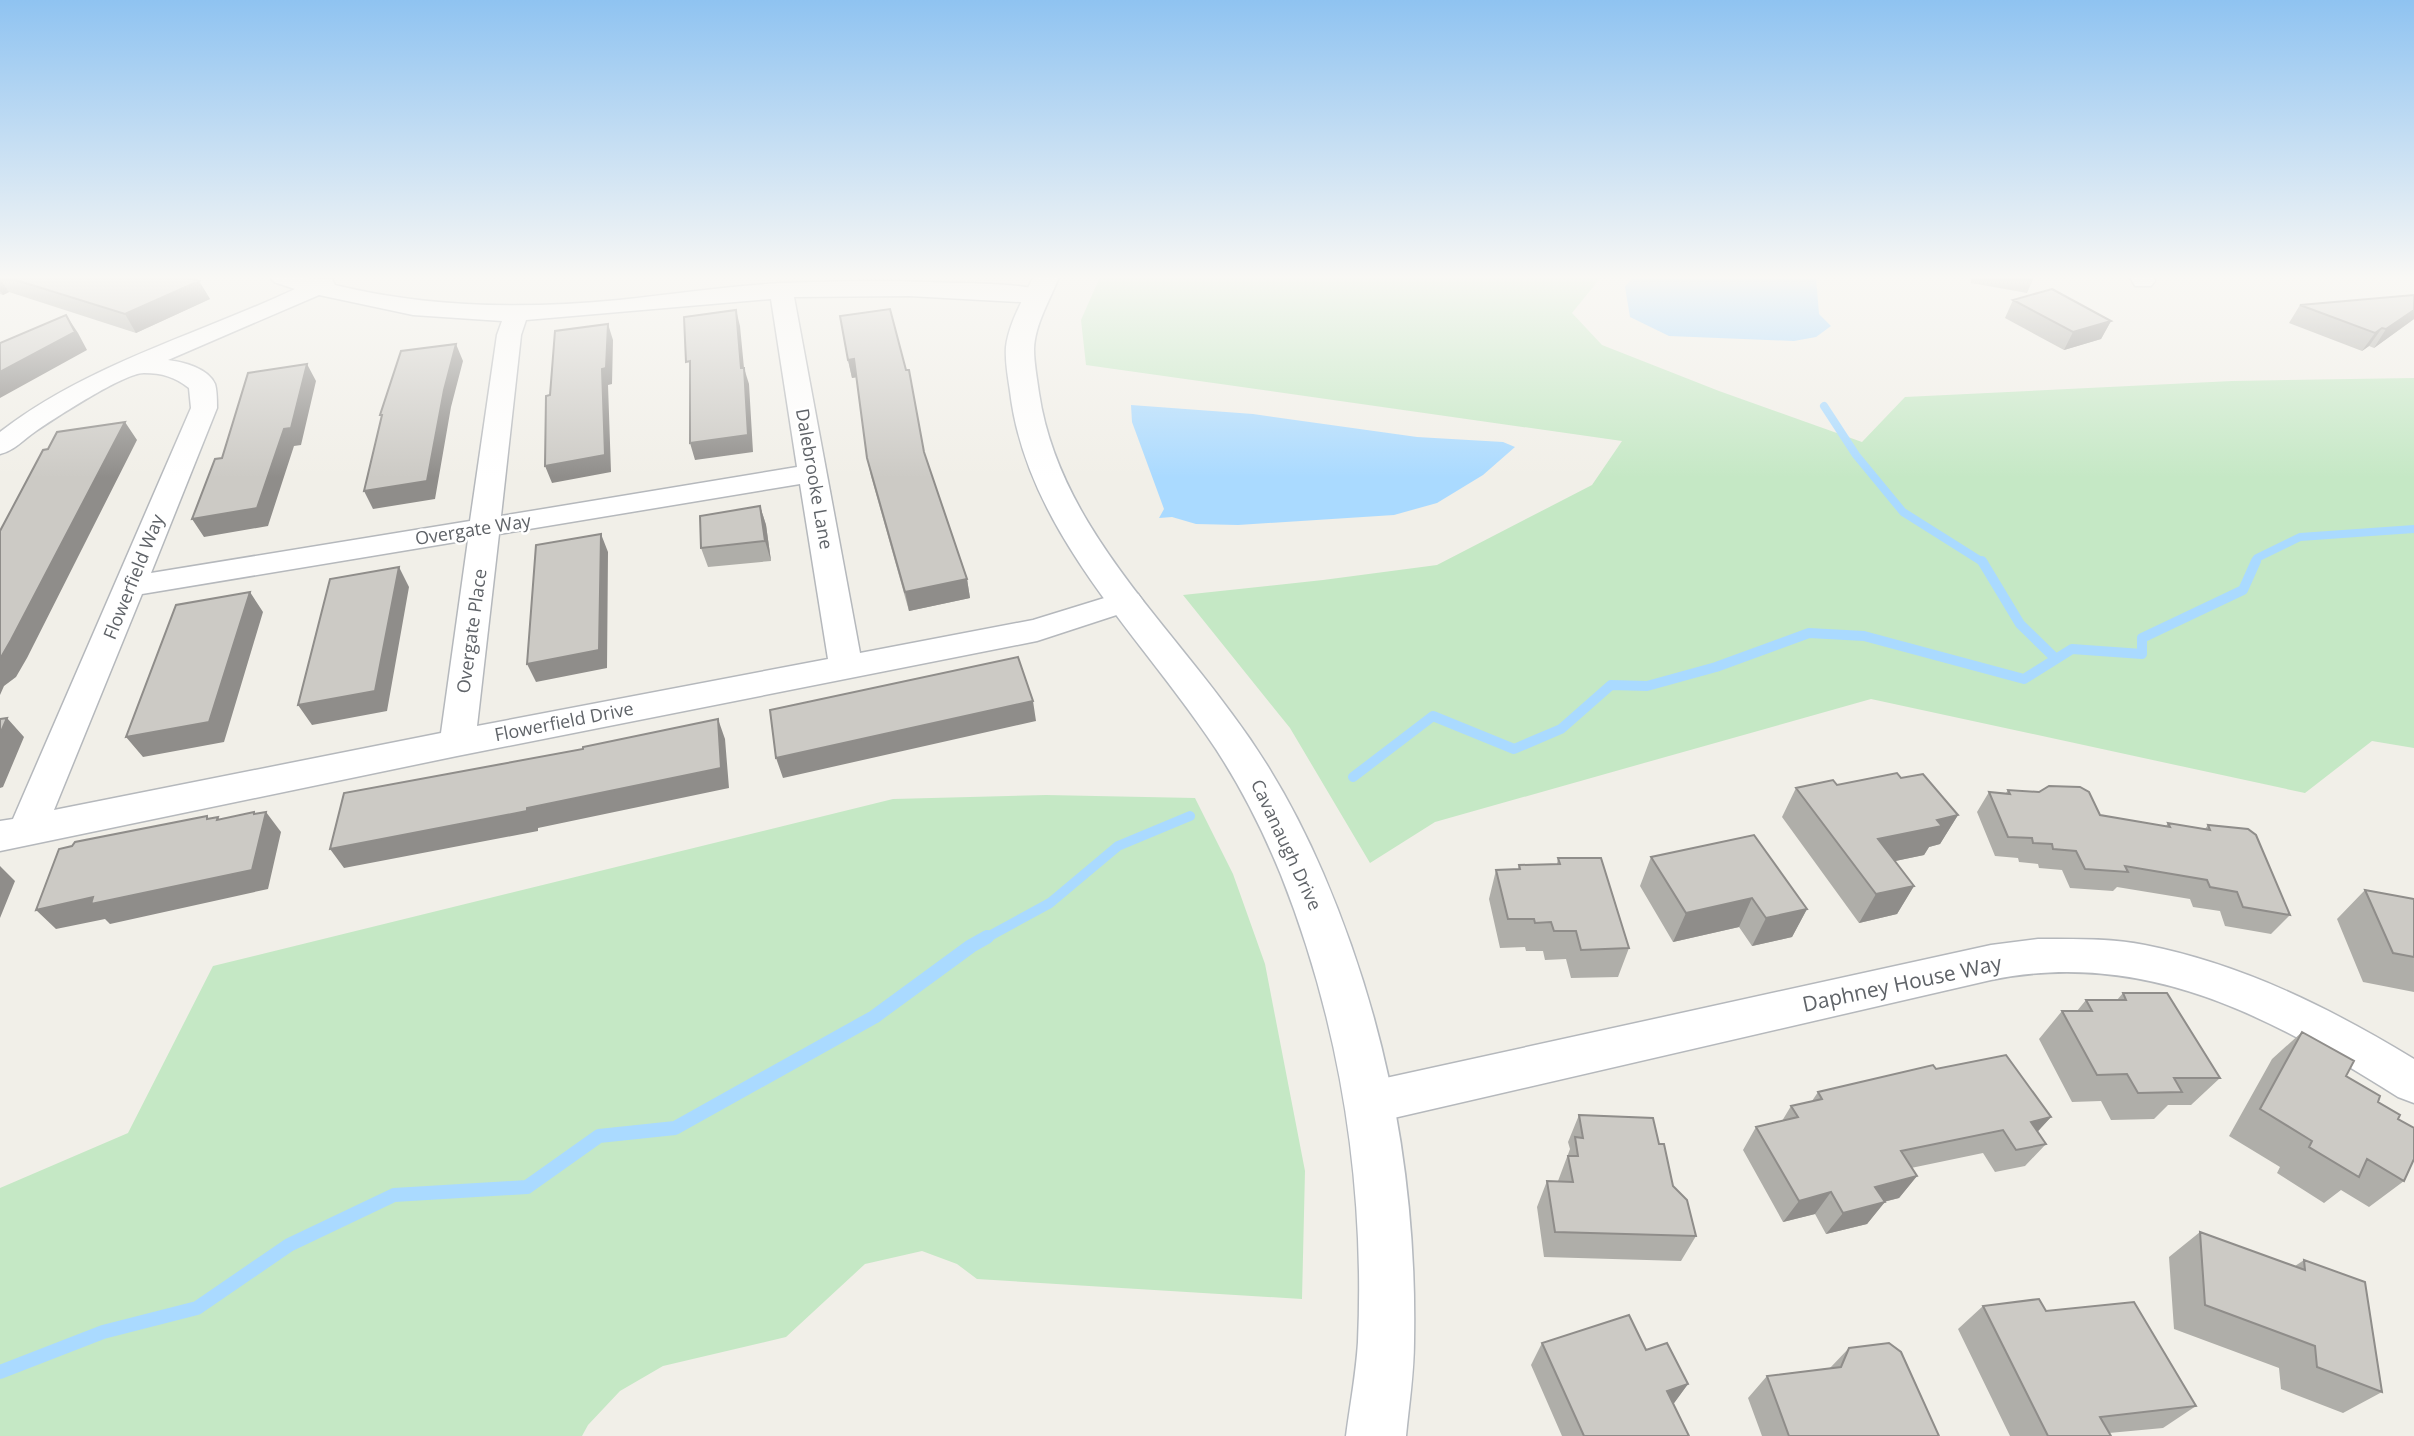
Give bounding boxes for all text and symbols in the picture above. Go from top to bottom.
street label: Dalebrooke Lane [791,407,839,551]
street label: Overgate Way [413,508,534,550]
street label: Flowerfield Way [97,510,169,643]
street label: Overgate Place [450,567,492,695]
street label: Flowerfield Drive [492,696,635,746]
street label: Cavanaugh Drive [1246,775,1328,914]
street label: Daphney House Way [1800,948,2005,1018]

